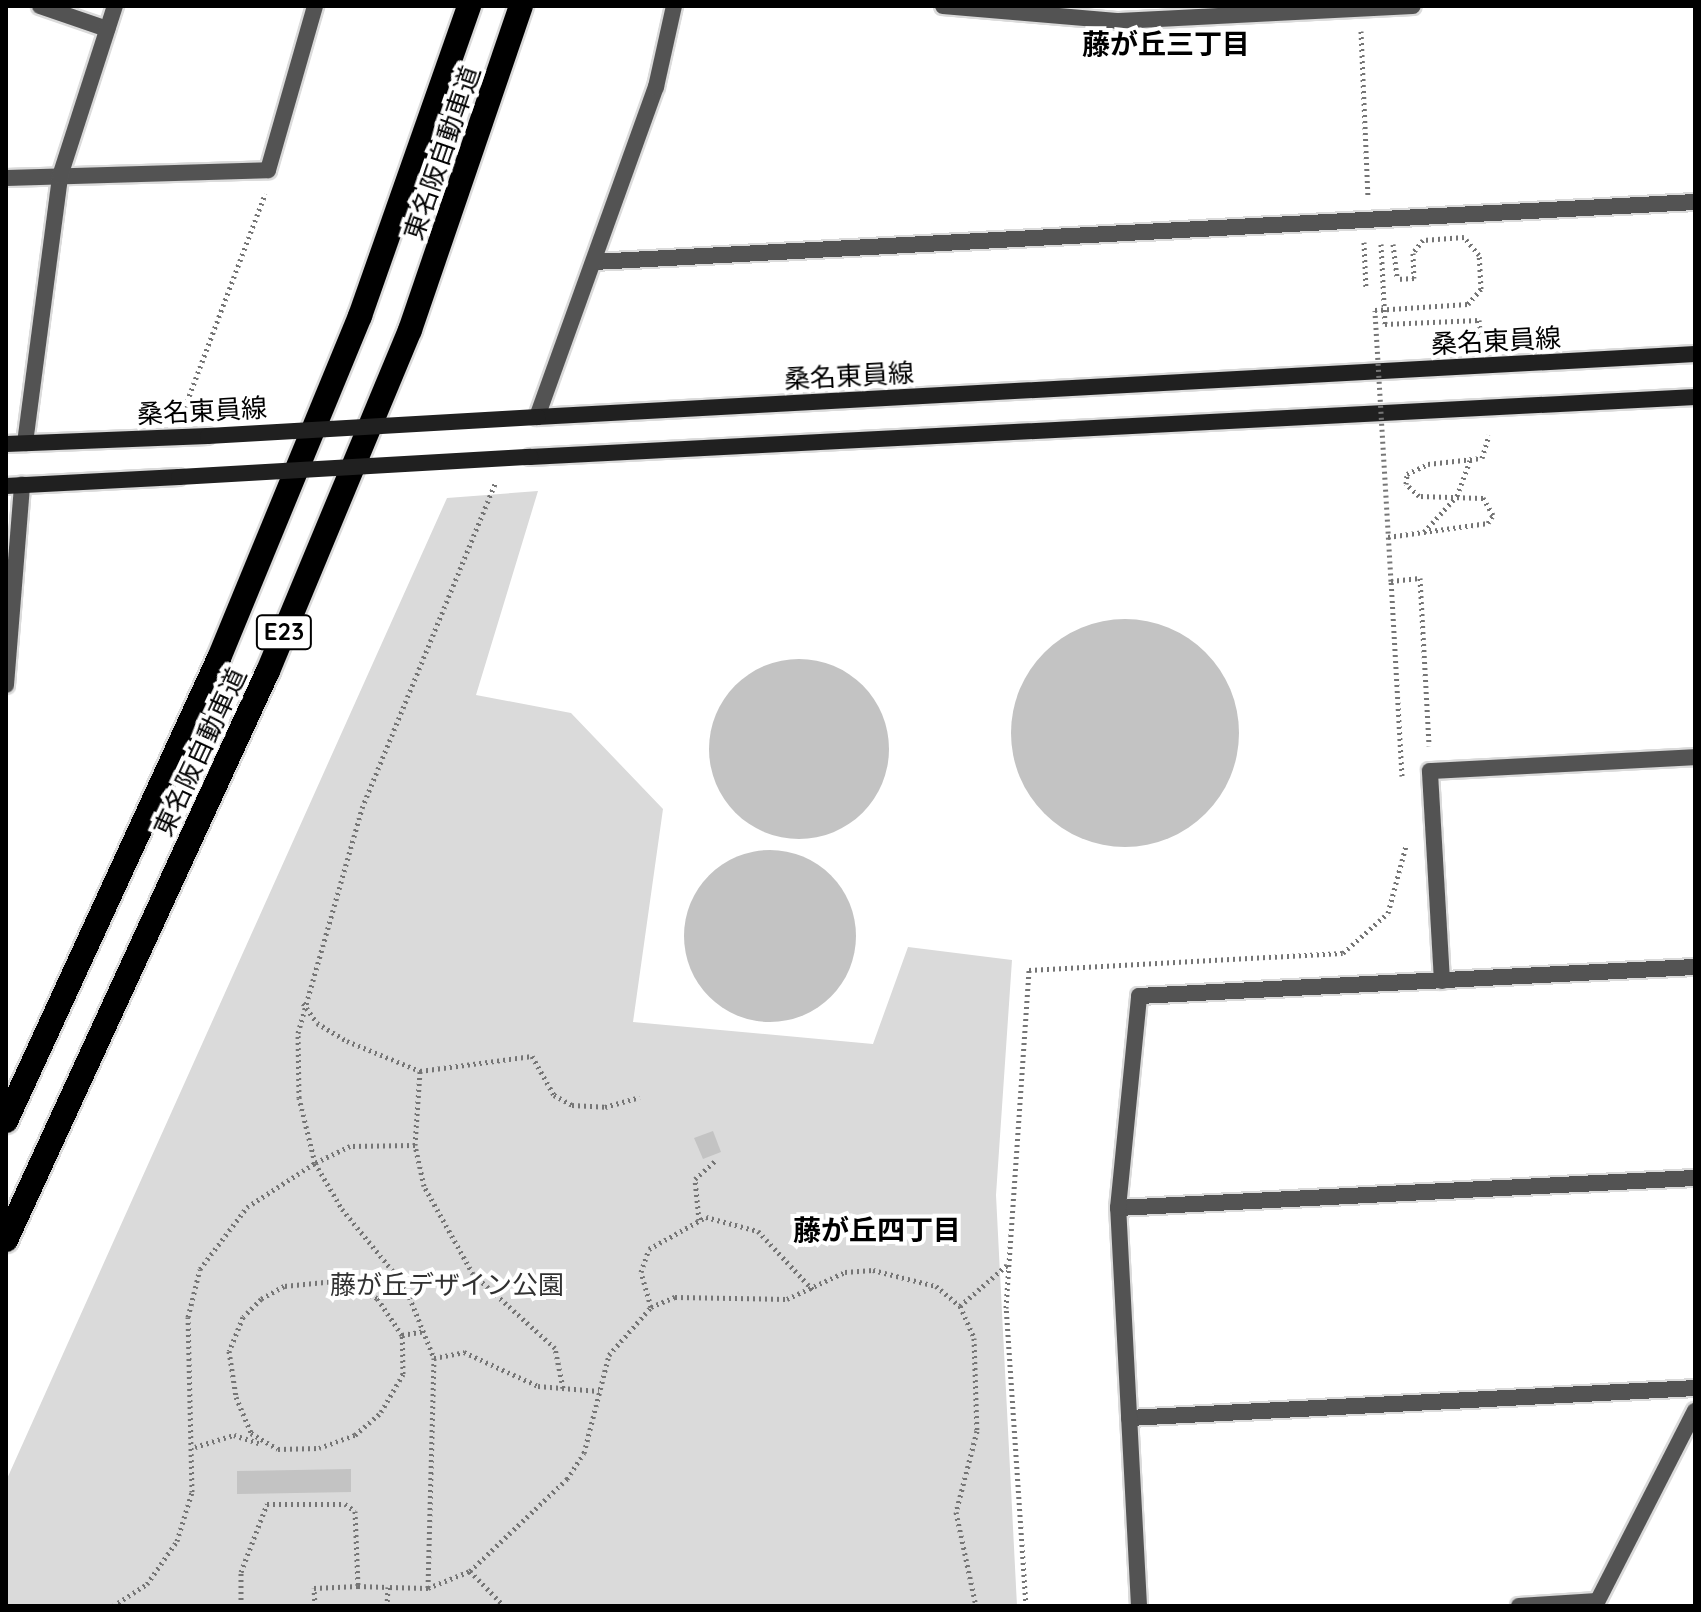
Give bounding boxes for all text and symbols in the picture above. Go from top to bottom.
district label: 藤が丘三丁目 [1082,27,1250,61]
street label: 東名阪自動車道 [398,62,486,244]
street label: 桑名東員線 [1430,322,1562,360]
street label: 桑名東員線 [783,357,915,395]
street label: 桑名東員線 [136,392,268,430]
road number: E23 [254,612,314,652]
street label: 東名阪自動車道 [147,663,253,841]
district label: 藤が丘四丁目 [793,1213,961,1247]
park label: 藤が丘デザイン公園 [330,1269,564,1301]

